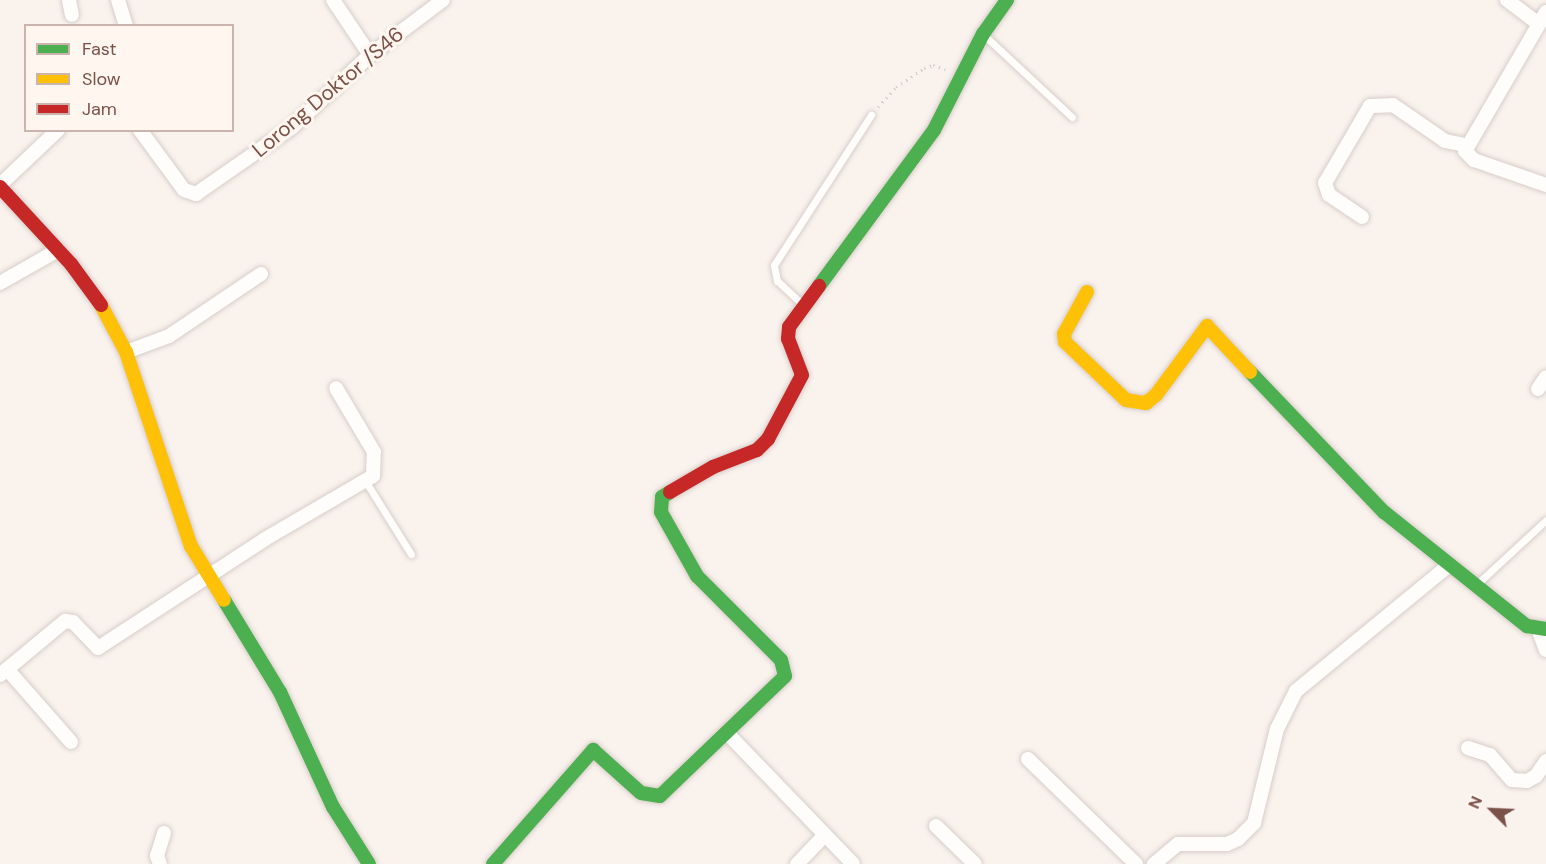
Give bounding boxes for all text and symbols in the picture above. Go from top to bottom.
street label: Lorong Doktor /S46 [247,21,409,163]
legend [24,24,234,132]
text: Fast [82,37,117,61]
text: Slow [82,67,121,91]
text: Jam [82,97,117,121]
north arrow [1462,780,1522,840]
text: N [1463,793,1487,812]

